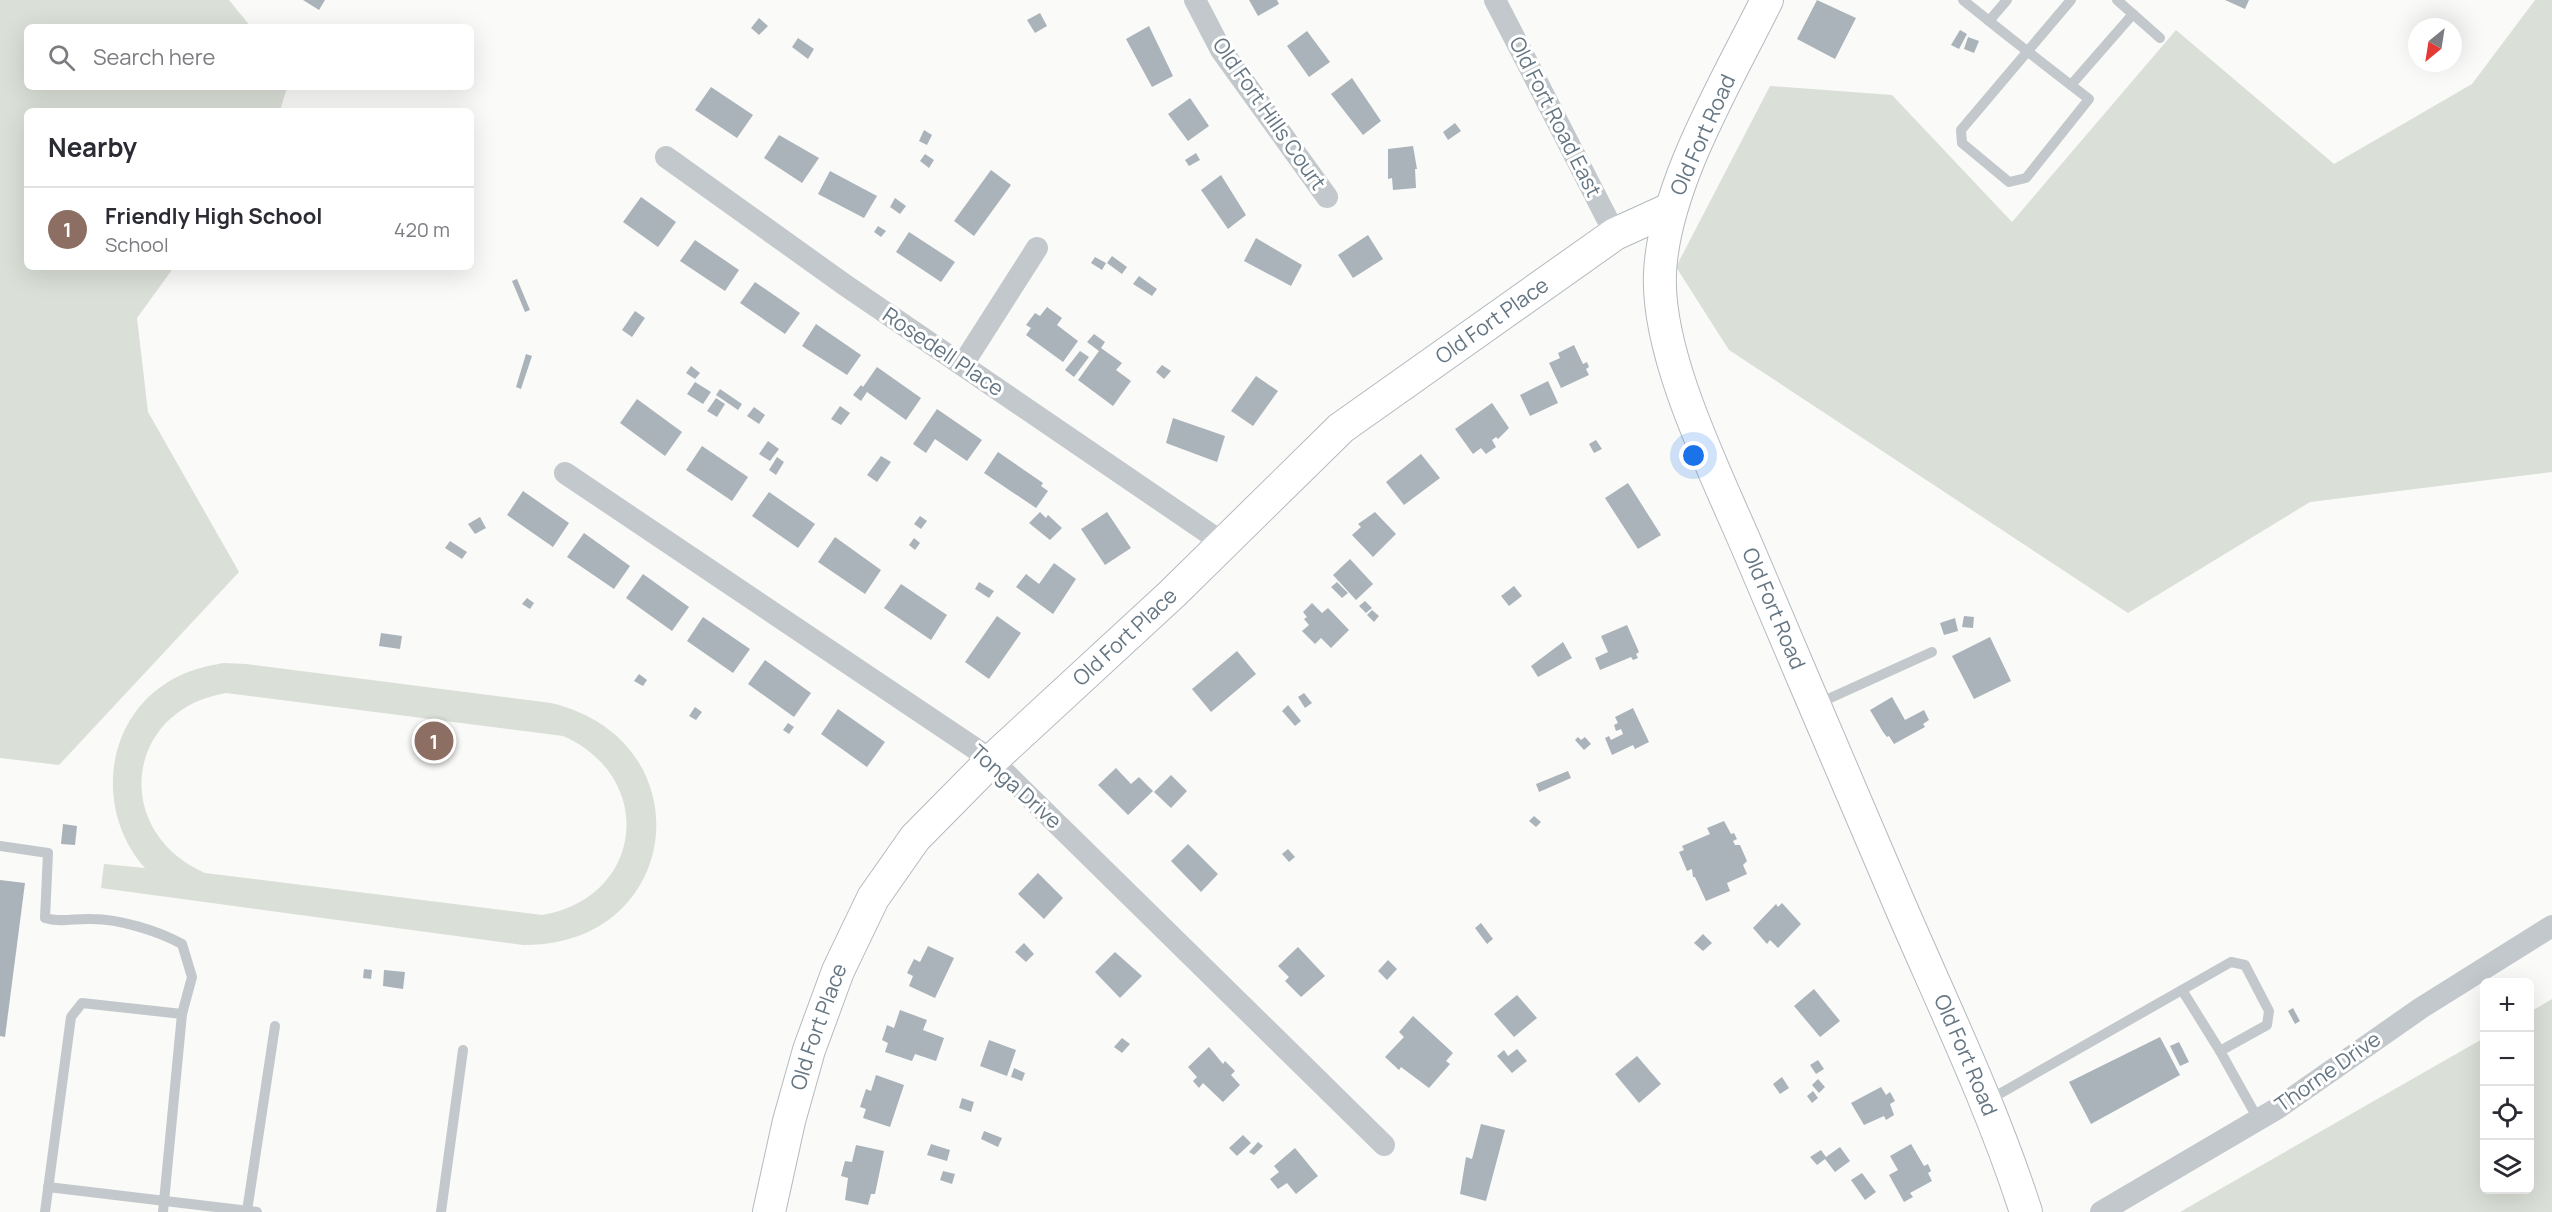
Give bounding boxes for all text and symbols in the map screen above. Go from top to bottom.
north arrow [2408,18,2462,72]
search box [24,24,474,90]
street label: Old Fort Road East [1503,31,1608,202]
street label: Old Fort Hills Court [1207,32,1333,195]
icon: search [45,41,78,74]
text: Search here [93,42,215,72]
street label: Old Fort Road [1663,70,1741,199]
text: Nearby [48,129,137,165]
text: Friendly High School [105,201,322,231]
text: 1 [63,216,72,243]
text: 420 m [394,216,450,243]
text: School [105,231,169,258]
street label: Old Fort Place [1430,270,1554,370]
street label: Rosedell Place [878,300,1010,402]
your location [1679,441,1708,470]
street label: Old Fort Road [1736,543,1813,673]
street label: Old Fort Place [1066,581,1183,692]
pin: 1 [414,718,454,764]
street label: Tonga Drive [965,738,1068,835]
street label: Old Fort Place [783,958,853,1093]
map controls [2480,978,2534,1194]
button: + [2480,978,2534,1032]
street label: Old Fort Road [1928,990,2005,1120]
street label: Thorne Drive [2269,1024,2386,1118]
button: − [2480,1032,2534,1086]
button: locate [2480,1086,2534,1140]
button: layers [2480,1140,2534,1194]

